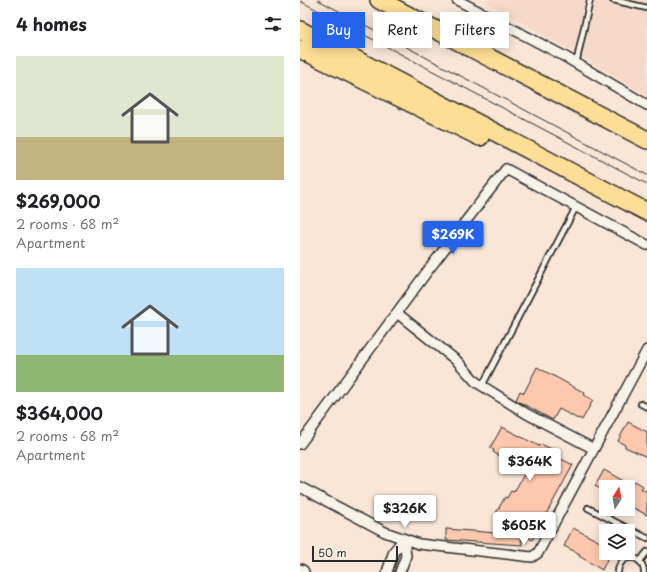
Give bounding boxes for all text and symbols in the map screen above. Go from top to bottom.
text: 4 homes [16,11,87,37]
chip: Buy [312,12,365,48]
chip: Rent [373,12,432,48]
chip: Filters [440,12,509,48]
icon: filters [262,13,284,35]
icon: home [114,82,186,154]
text: $269,000 [16,188,100,214]
text: 2 rooms · 68 m² [16,214,119,233]
pin: $269K [425,221,481,255]
text: $269K [432,224,475,243]
text: Apartment [16,233,85,252]
icon: home [114,294,186,366]
text: $364,000 [16,400,103,426]
text: 2 rooms · 68 m² [16,426,119,445]
text: Apartment [16,445,85,464]
pin: $364K [502,448,558,482]
text: $364K [508,451,552,470]
north arrow [599,480,635,516]
map controls [599,480,635,560]
pin: $326K [377,495,433,529]
text: $326K [383,498,427,517]
pin: $605K [496,512,552,546]
text: $605K [502,515,546,534]
button: layers [599,524,635,560]
scale bar [312,544,398,563]
text: 50 m [318,544,347,561]

